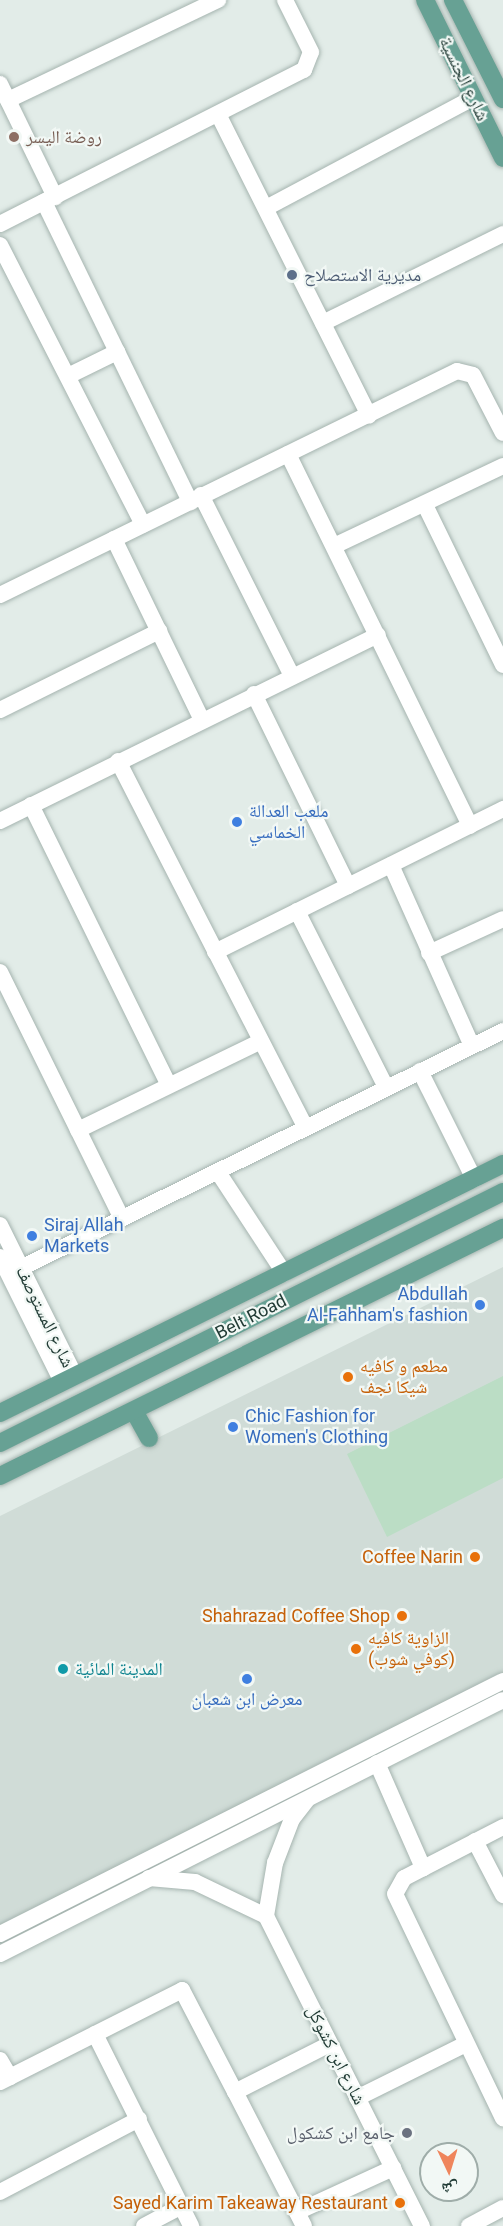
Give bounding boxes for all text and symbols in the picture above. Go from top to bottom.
street label: شارع الجنسية [434,34,494,124]
place label: روضة اليسر [26,126,102,148]
marker: روضة اليسر [7,130,21,144]
place label: مديرية الاستصلاح [304,264,421,286]
marker: مديرية الاستصلاح [285,268,299,282]
place label: ملعب العدالة الخماسي [249,801,329,844]
marker: ملعب العدالة الخماسي [230,815,244,829]
place label: Siraj Allah Markets [44,1215,124,1258]
marker: Siraj Allah Markets [25,1229,39,1243]
street label: شارع المستوصف [11,1263,79,1371]
place label: Abdullah Al-Fahham's fashion [307,1284,468,1326]
street label: Belt Road [212,1290,290,1344]
marker: Abdullah Al-Fahham's fashion [473,1298,487,1312]
place label: مطعم و كافيه شيكا نجف [360,1356,448,1398]
marker: مطعم و كافيه شيكا نجف [341,1370,355,1384]
place label: Chic Fashion for Women's Clothing [245,1406,388,1448]
marker: Chic Fashion for Women's Clothing [226,1420,240,1434]
place label: Coffee Narin [362,1546,463,1568]
marker: Coffee Narin [468,1550,482,1564]
place label: Shahrazad Coffee Shop [202,1605,390,1627]
marker: Shahrazad Coffee Shop [395,1609,409,1623]
place label: الزاوية كافيه (كوفي شوب) [368,1628,455,1670]
marker: الزاوية كافيه (كوفي شوب) [349,1642,363,1656]
place label: المدينة المائية [75,1658,163,1680]
marker: المدينة المائية [56,1662,70,1676]
marker: معرض ابن شعبان [240,1672,254,1686]
place label: معرض ابن شعبان [191,1688,303,1710]
street label: شارع ابن كشوكل [302,2002,370,2108]
place label: جامع ابن كشكول [287,2122,395,2144]
marker: جامع ابن كشكول [400,2126,414,2140]
north arrow [419,2142,479,2202]
text: ش [441,2178,459,2199]
place label: Sayed Karim Takeaway Restaurant [112,2192,388,2214]
marker: Sayed Karim Takeaway Restaurant [393,2196,407,2210]

